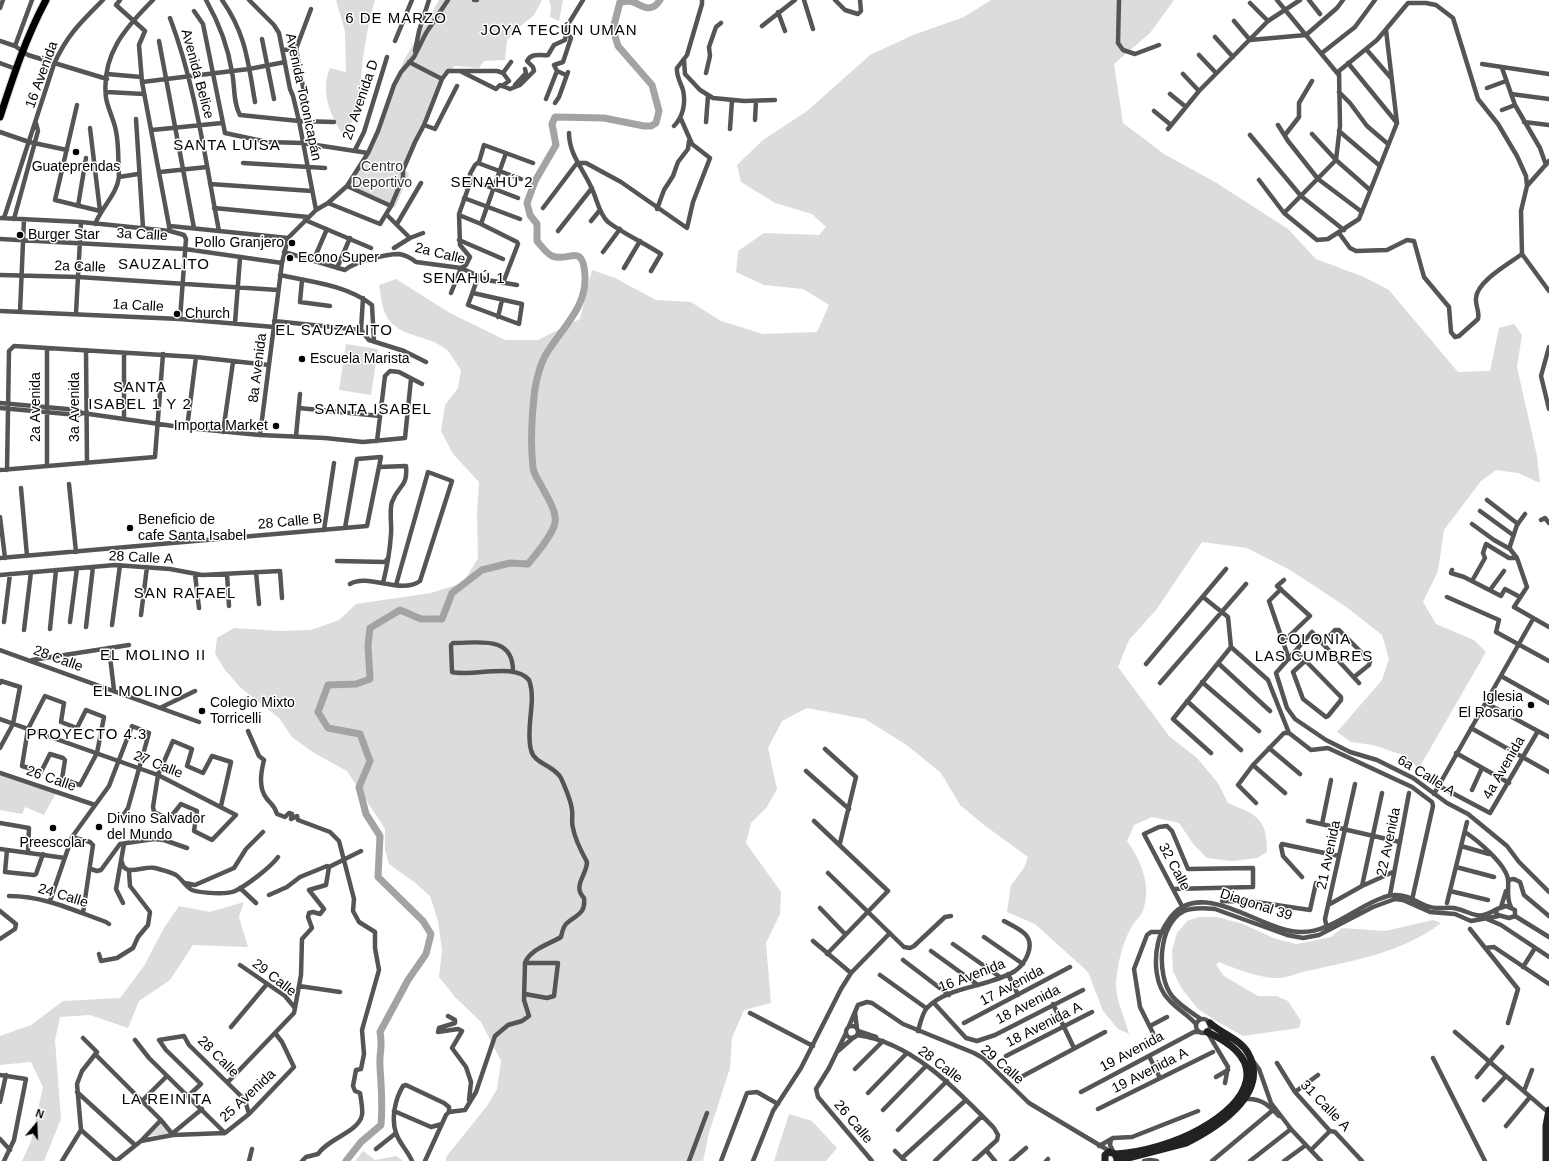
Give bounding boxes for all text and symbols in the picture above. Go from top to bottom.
district label: 6 DE MARZO [345,10,447,28]
district label: JOYA TECÚN UMAN [480,22,638,40]
street label: Avenida Belice [177,27,217,121]
street label: Avenida Totonicapán [281,32,325,162]
street label: 16 Avenida [22,39,62,111]
street label: 20 Avenida D [339,58,383,142]
district label: SANTA LUISA [173,137,281,155]
marker: Guateprendas [71,147,81,157]
place label: Guateprendas [32,159,120,175]
park label: Centro Deportivo [352,159,412,192]
district label: SENAHÚ 2 [450,174,534,192]
street label: 3a Calle [116,225,168,245]
place label: Burger Star [28,227,100,243]
marker: Burger Star [15,230,25,240]
place label: Pollo Granjero [195,235,284,251]
marker: Pollo Granjero [287,238,297,248]
street label: 2a Calle [413,240,467,268]
place label: Econo Super [298,250,379,266]
marker: Econo Super [285,253,295,263]
district label: SAUZALITO [118,256,210,274]
street label: 2a Calle [54,258,106,276]
district label: SENAHÚ 1 [422,270,506,288]
street label: 1a Calle [112,296,164,316]
place label: Church [185,306,230,322]
marker: Church [172,309,182,319]
district label: EL SAUZALITO [275,322,393,340]
street label: 8a Avenida [245,332,271,404]
place label: Escuela Marista [310,351,410,367]
marker: Escuela Marista [297,354,307,364]
street label: 2a Avenida [28,372,44,442]
street label: 3a Avenida [67,372,83,442]
district label: SANTA ISABEL 1 Y 2 [88,379,192,414]
district label: SANTA ISABEL [314,401,432,419]
place label: Importa Market [174,418,268,434]
marker: Importa Market [271,421,281,431]
street label: 28 Calle B [257,511,323,533]
place label: Beneficio de cafe Santa Isabel [138,512,246,544]
marker: Beneficio de cafe Santa Isabel [125,523,135,533]
street label: 28 Calle A [108,548,174,568]
district label: SAN RAFAEL [134,585,236,603]
district label: COLONIA LAS CUMBRES [1255,631,1373,666]
street label: 28 Calle [31,642,85,676]
district label: EL MOLINO II [100,647,206,665]
district label: EL MOLINO [93,683,183,701]
place label: Iglesia El Rosario [1458,689,1523,722]
place label: Colegio Mixto Torricelli [210,695,295,728]
marker: Iglesia El Rosario [1526,700,1536,710]
marker: Colegio Mixto Torricelli [197,706,207,716]
district label: PROYECTO 4.3 [27,726,147,744]
street label: 4a Avenida [1479,734,1529,802]
street label: 27 Calle [131,748,185,782]
street label: 6a Calle A [1394,752,1458,800]
street label: 26 Calle [24,763,78,795]
street label: 22 Avenida [1374,806,1404,878]
place label: Divino Salvador del Mundo [107,811,205,844]
street label: 21 Avenida [1314,819,1344,891]
marker: Divino Salvador del Mundo [94,822,104,832]
marker: Preescolar [48,823,58,833]
place label: Preescolar [20,835,86,851]
street label: 32 Calle [1155,840,1193,894]
street label: 24 Calle [36,880,90,912]
street label: Diagonal 39 [1218,885,1294,925]
street label: 29 Calle [249,956,299,1000]
street label: 16 Avenida [936,956,1008,996]
street label: 17 Avenida [977,962,1047,1010]
street label: 18 Avenida [993,982,1063,1028]
street label: 18 Avenida A [1003,999,1085,1051]
street label: 19 Avenida [1097,1028,1167,1076]
street label: 28 Calle [194,1033,242,1081]
street label: 29 Calle [977,1042,1027,1088]
street label: 28 Calle [914,1043,966,1087]
street label: 19 Avenida A [1109,1045,1191,1097]
street label: 25 Avenida [217,1066,279,1126]
street label: 31 Calle A [1297,1077,1353,1135]
district label: LA REINITA [122,1091,212,1109]
street label: 26 Calle [830,1097,876,1147]
north arrow [16,1105,56,1145]
text: N [34,1107,46,1121]

